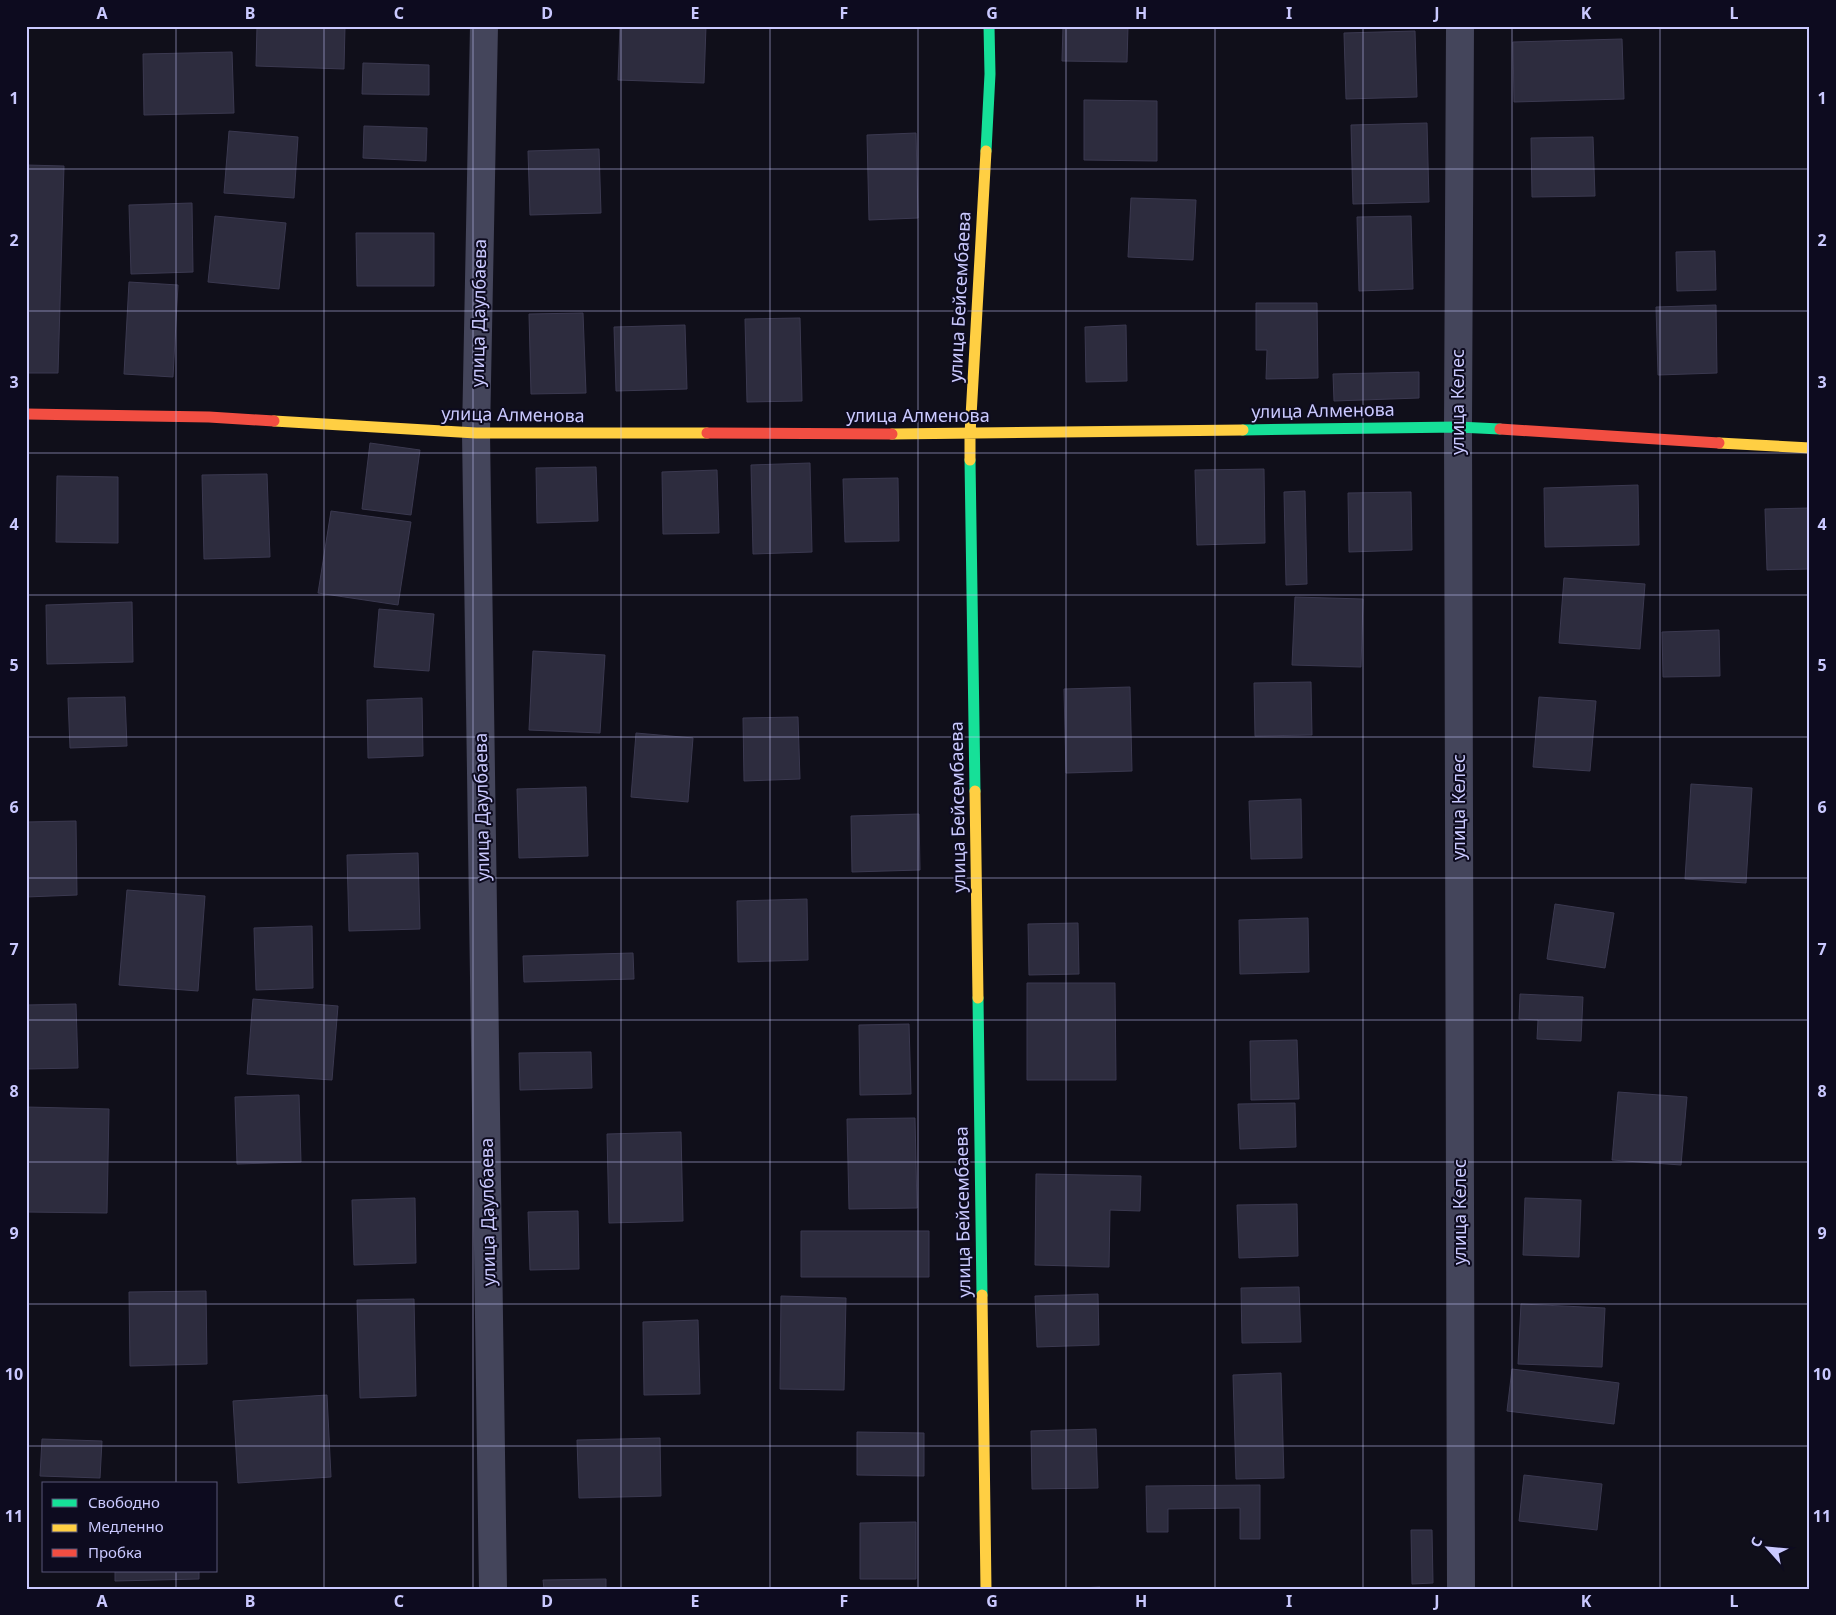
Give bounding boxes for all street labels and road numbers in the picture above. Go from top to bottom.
street label: улица Бейсембаева [943,211,975,383]
street label: улица Даулбаева [465,239,491,387]
street label: улица Келес [1445,349,1469,455]
street label: улица Алменова [1251,397,1395,423]
street label: улица Алменова [441,401,585,427]
street label: улица Алменова [846,403,990,427]
street label: улица Бейсембаева [944,721,970,893]
street label: улица Даулбаева [468,733,494,881]
street label: улица Келес [1446,754,1470,860]
street label: улица Бейсембаева [949,1126,975,1298]
street label: улица Даулбаева [474,1138,500,1286]
street label: улица Келес [1447,1159,1471,1265]

